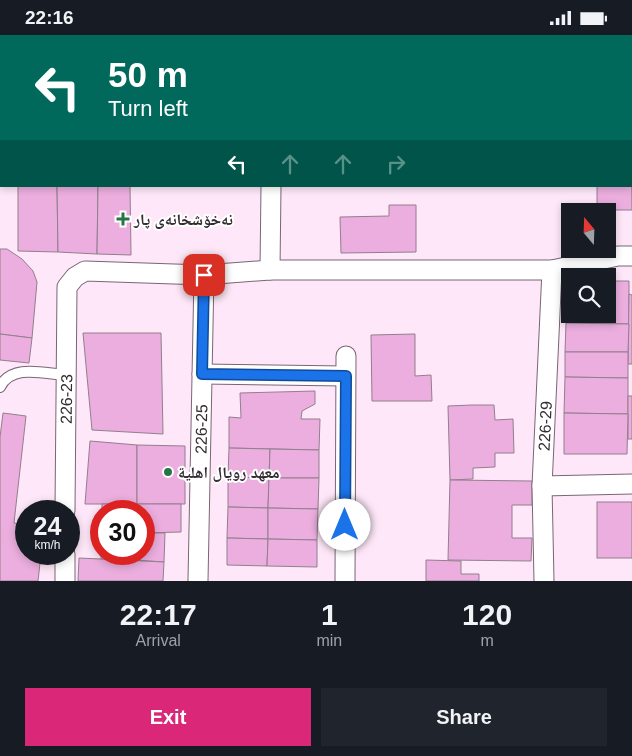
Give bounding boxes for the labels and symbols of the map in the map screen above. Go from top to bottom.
north arrow [561,203,616,257]
place label: نەخۆشخانەی پار [133,211,233,229]
marker: نەخۆشخانەی پار [116,212,130,226]
pin [183,254,225,296]
street label: 226-23 [58,374,75,424]
street label: 226-29 [536,401,555,451]
street label: 226-25 [192,404,210,454]
place label: معهد رويال اهلية [178,464,280,482]
marker: معهد رويال اهلية [162,466,174,478]
position arrow [318,498,370,550]
speed limit sign: 30 [90,500,155,565]

